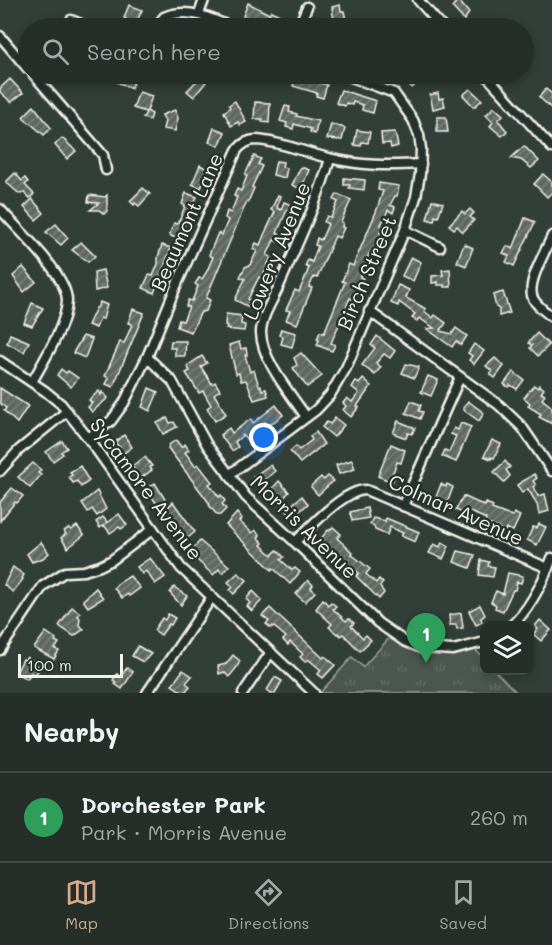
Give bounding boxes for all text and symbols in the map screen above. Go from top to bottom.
search box [18,18,534,84]
icon: search [39,35,72,68]
text: Search here [87,37,221,66]
street label: Beaumont Lane [144,148,228,295]
street label: Lowery Avenue [237,178,316,323]
street label: Birch Street [330,212,402,334]
street label: Sycamore Avenue [85,412,209,565]
your location [249,423,278,452]
street label: Colmar Avenue [385,468,528,550]
street label: Morris Avenue [246,469,364,584]
pin: 1 [406,614,446,663]
map controls [480,621,534,675]
button: layers [480,621,534,675]
scale bar [18,651,123,678]
text: 100 m [27,654,72,675]
text: Nearby [24,715,119,749]
text: Dorchester Park [81,790,266,819]
text: 1 [39,804,48,830]
text: 260 m [470,804,528,830]
text: Park · Morris Avenue [81,819,287,845]
tab: Map [65,876,98,933]
tab: Directions [228,876,309,933]
tab: Saved [439,876,487,933]

